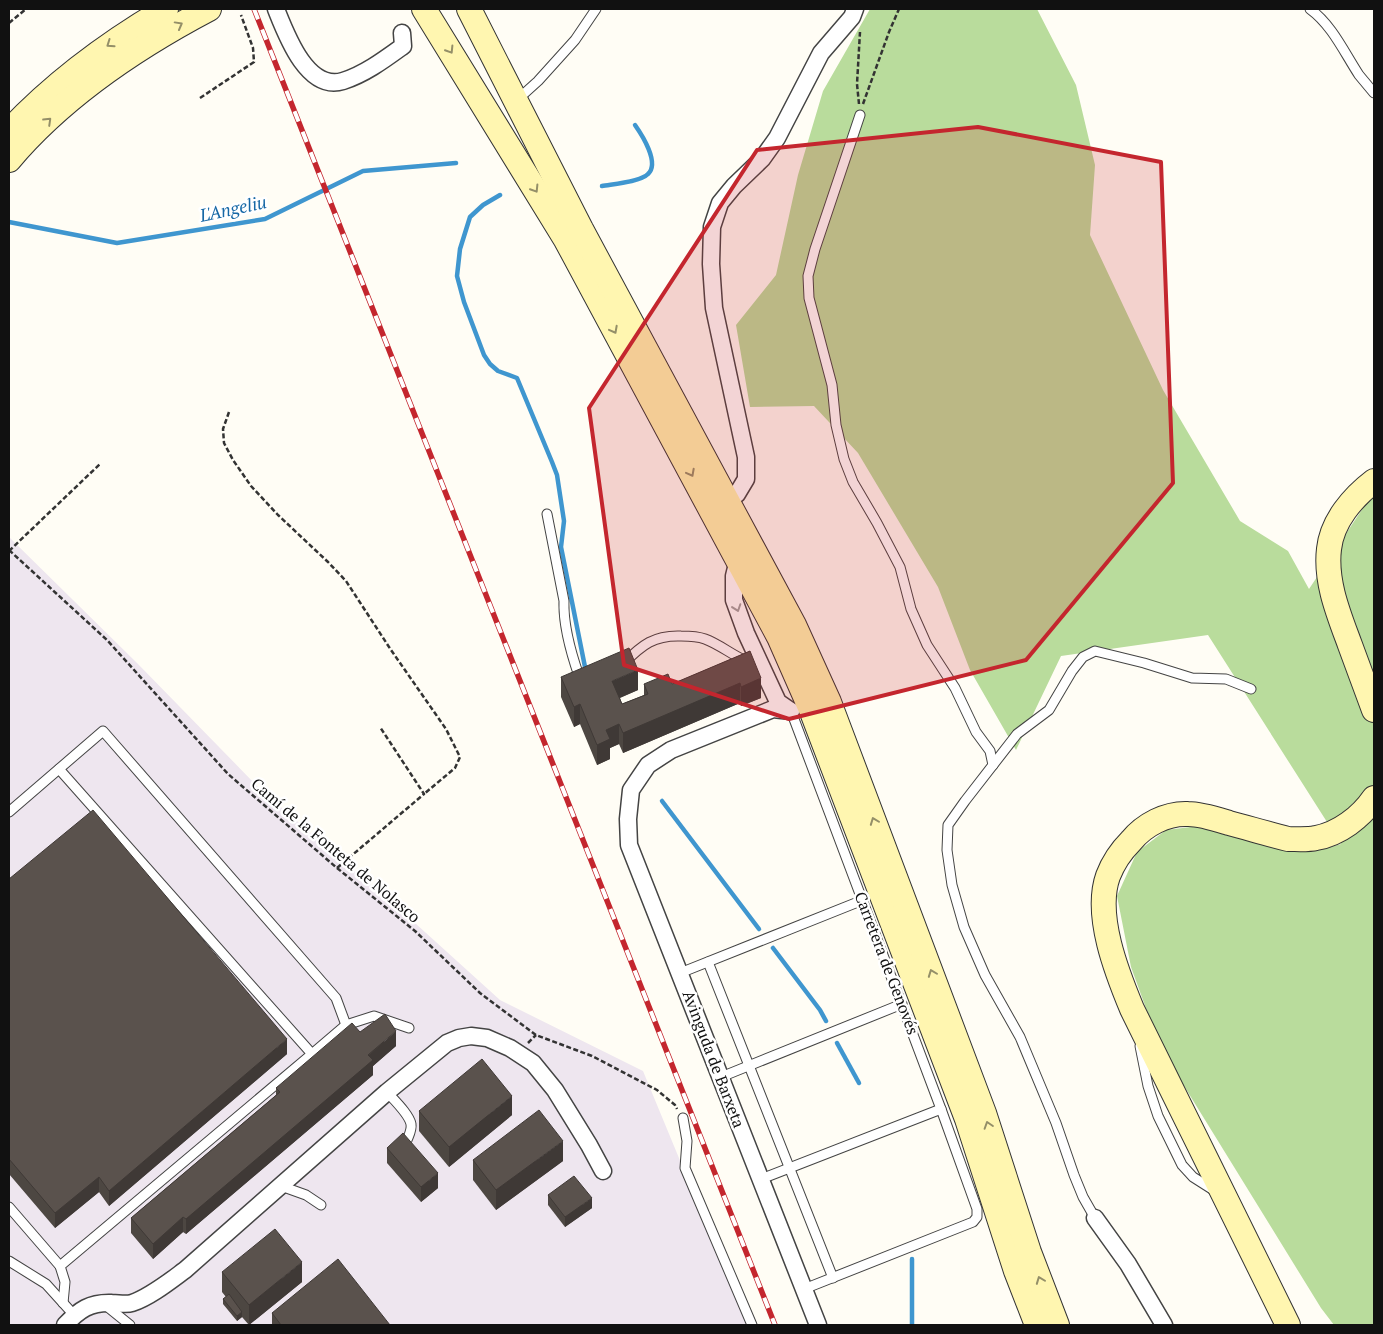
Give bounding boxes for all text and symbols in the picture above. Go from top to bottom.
one-way arrow [173,21,182,31]
one-way arrow [106,38,116,47]
one-way arrow [443,45,453,54]
one-way arrow [42,117,51,126]
one-way arrow [528,183,538,192]
water label: L'Angeliu [196,189,269,227]
one-way arrow [608,325,618,334]
one-way arrow [685,468,695,477]
one-way arrow [731,603,741,612]
street label: Camí de la Fonteta de Nolasco [247,773,425,928]
one-way arrow [870,817,880,826]
street label: Carretera de Genovés [850,888,924,1038]
one-way arrow [927,969,938,978]
street label: Avinguda de Barxeta [678,987,750,1131]
one-way arrow [984,1122,994,1130]
one-way arrow [1035,1276,1045,1284]

